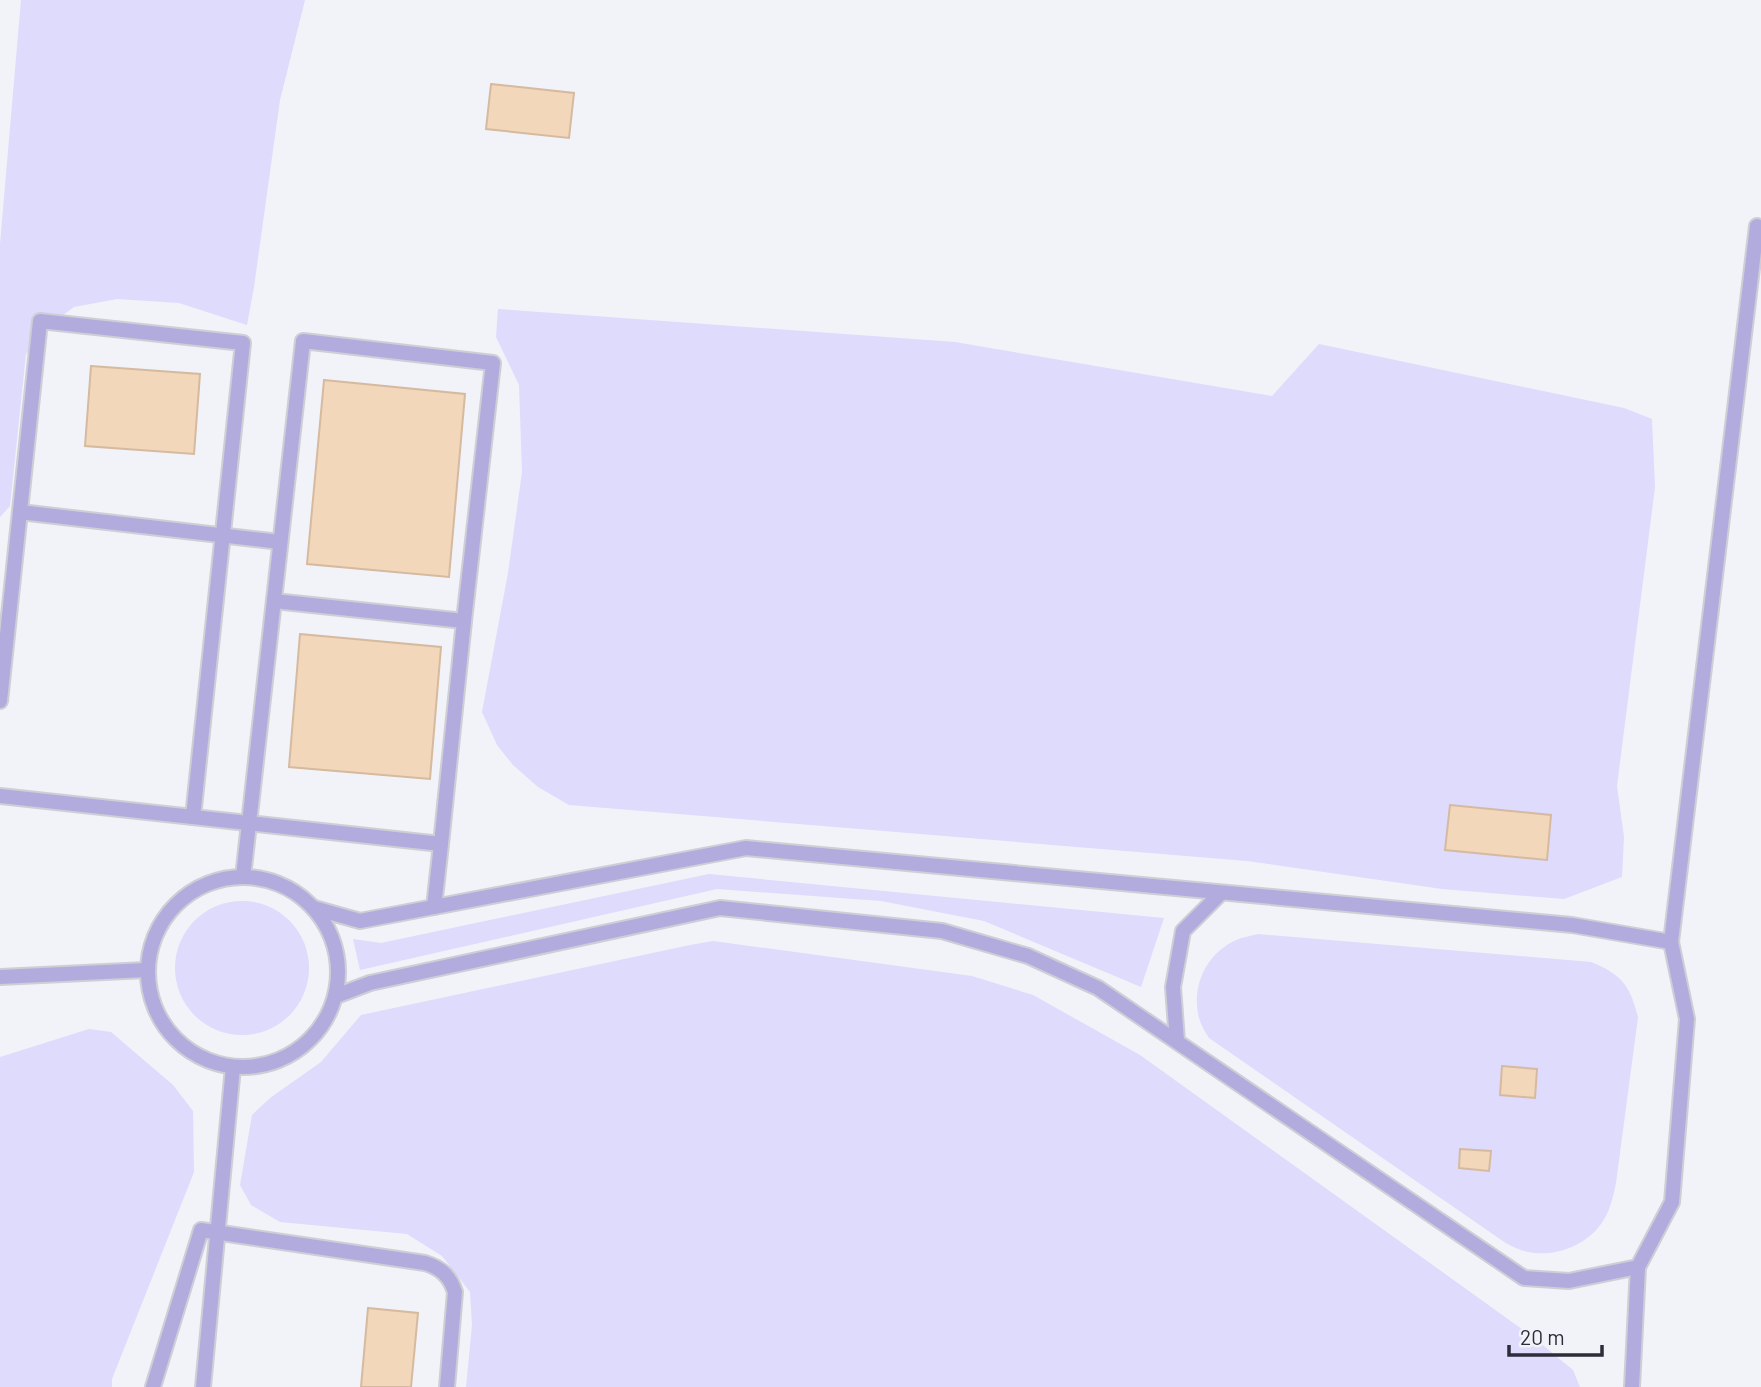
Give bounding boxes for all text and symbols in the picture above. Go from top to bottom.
scale bar [1509,1314,1602,1358]
text: 20 m [1520,1324,1565,1349]

